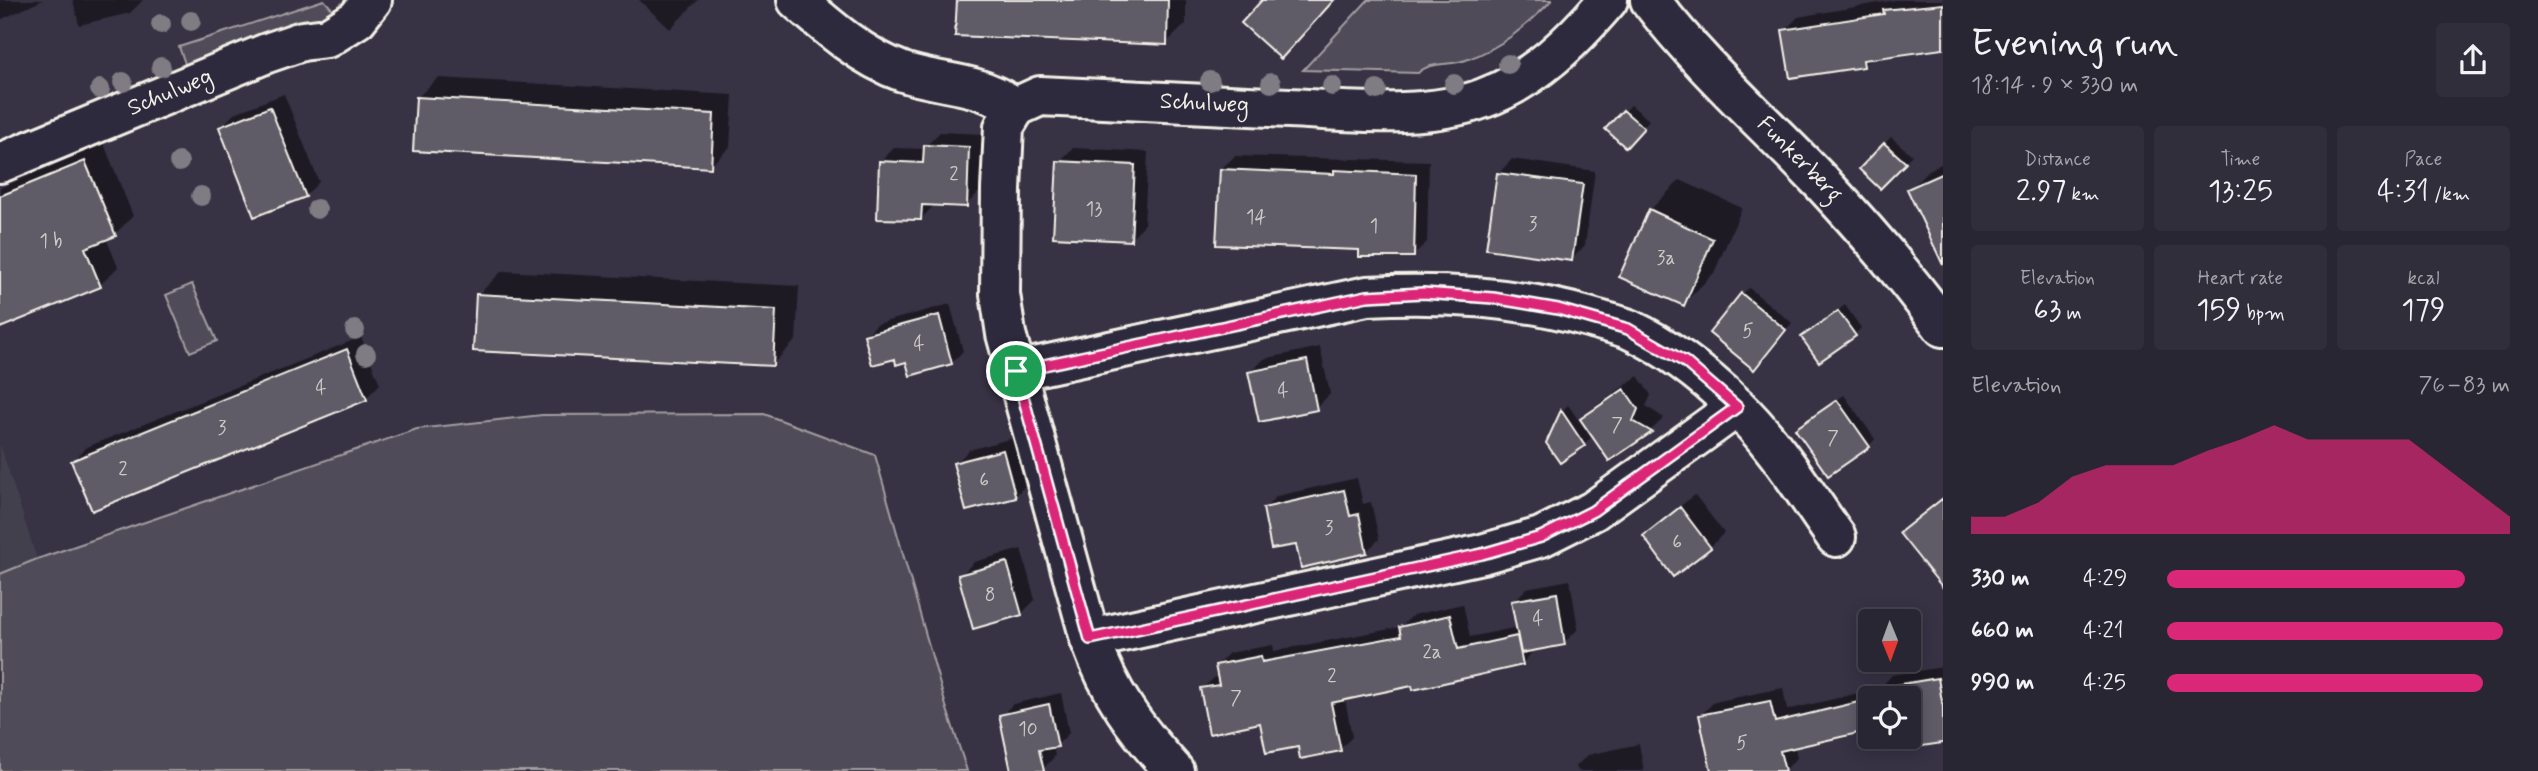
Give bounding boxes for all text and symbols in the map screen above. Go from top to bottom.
text: Evening run [1971,20,2178,69]
button: share [2436,23,2510,97]
street label: Schulweg [123,62,218,124]
text: 18:14 · 9 × 330 m [1971,71,2138,101]
street label: Schulweg [1159,87,1250,123]
street label: Funkerberg [1750,110,1849,211]
text: Distance [2024,147,2091,172]
text: Time [2221,147,2260,172]
text: Pace [2405,147,2442,172]
house number: 2 [949,162,959,187]
text: 2.97 [2016,172,2066,211]
text: 13:25 [2208,172,2273,211]
text: 4:31 [2377,172,2429,211]
text: km [2066,182,2099,207]
text: /km [2429,182,2470,207]
house number: 13 [1086,197,1102,222]
house number: 14 [1246,205,1266,230]
house number: 3 [1529,212,1538,237]
house number: 1 [1370,214,1378,239]
house number: 1 b [40,229,62,254]
house number: 3a [1657,246,1675,271]
text: Elevation [2020,266,2095,291]
text: Heart rate [2198,266,2283,291]
text: kcal [2408,266,2439,291]
text: 63 [2033,291,2061,330]
text: 159 [2196,291,2241,330]
text: 179 [2401,291,2446,330]
text: m [2061,301,2082,326]
text: bpm [2241,301,2285,326]
house number: 5 [1742,319,1754,344]
house number: 4 [913,332,925,357]
pin [986,341,1046,401]
icon: arrive [997,352,1035,390]
text: Elevation [1971,371,2062,401]
text: 76–83 m [2418,371,2510,401]
house number: 4 [315,376,327,401]
house number: 4 [1277,379,1289,404]
house number: 7 [1611,413,1623,438]
house number: 3 [218,416,227,441]
house number: 7 [1827,426,1839,451]
house number: 2 [118,457,128,482]
house number: 6 [979,468,989,493]
house number: 3 [1325,516,1334,541]
house number: 6 [1672,530,1682,555]
text: 330 m [1971,564,2029,594]
text: 4:29 [2083,564,2128,594]
house number: 8 [985,583,995,608]
house number: 4 [1532,607,1544,632]
north arrow [1858,609,1922,672]
map controls [1858,609,1921,749]
text: 660 m [1971,616,2034,646]
text: 4:21 [2083,616,2124,646]
house number: 2a [1422,640,1442,665]
house number: 2 [1327,664,1337,689]
text: 990 m [1971,668,2034,698]
text: 4:25 [2083,668,2126,698]
house number: 7 [1230,686,1242,711]
button: locate [1858,686,1921,749]
house number: 10 [1018,717,1038,742]
house number: 5 [1736,731,1748,756]

